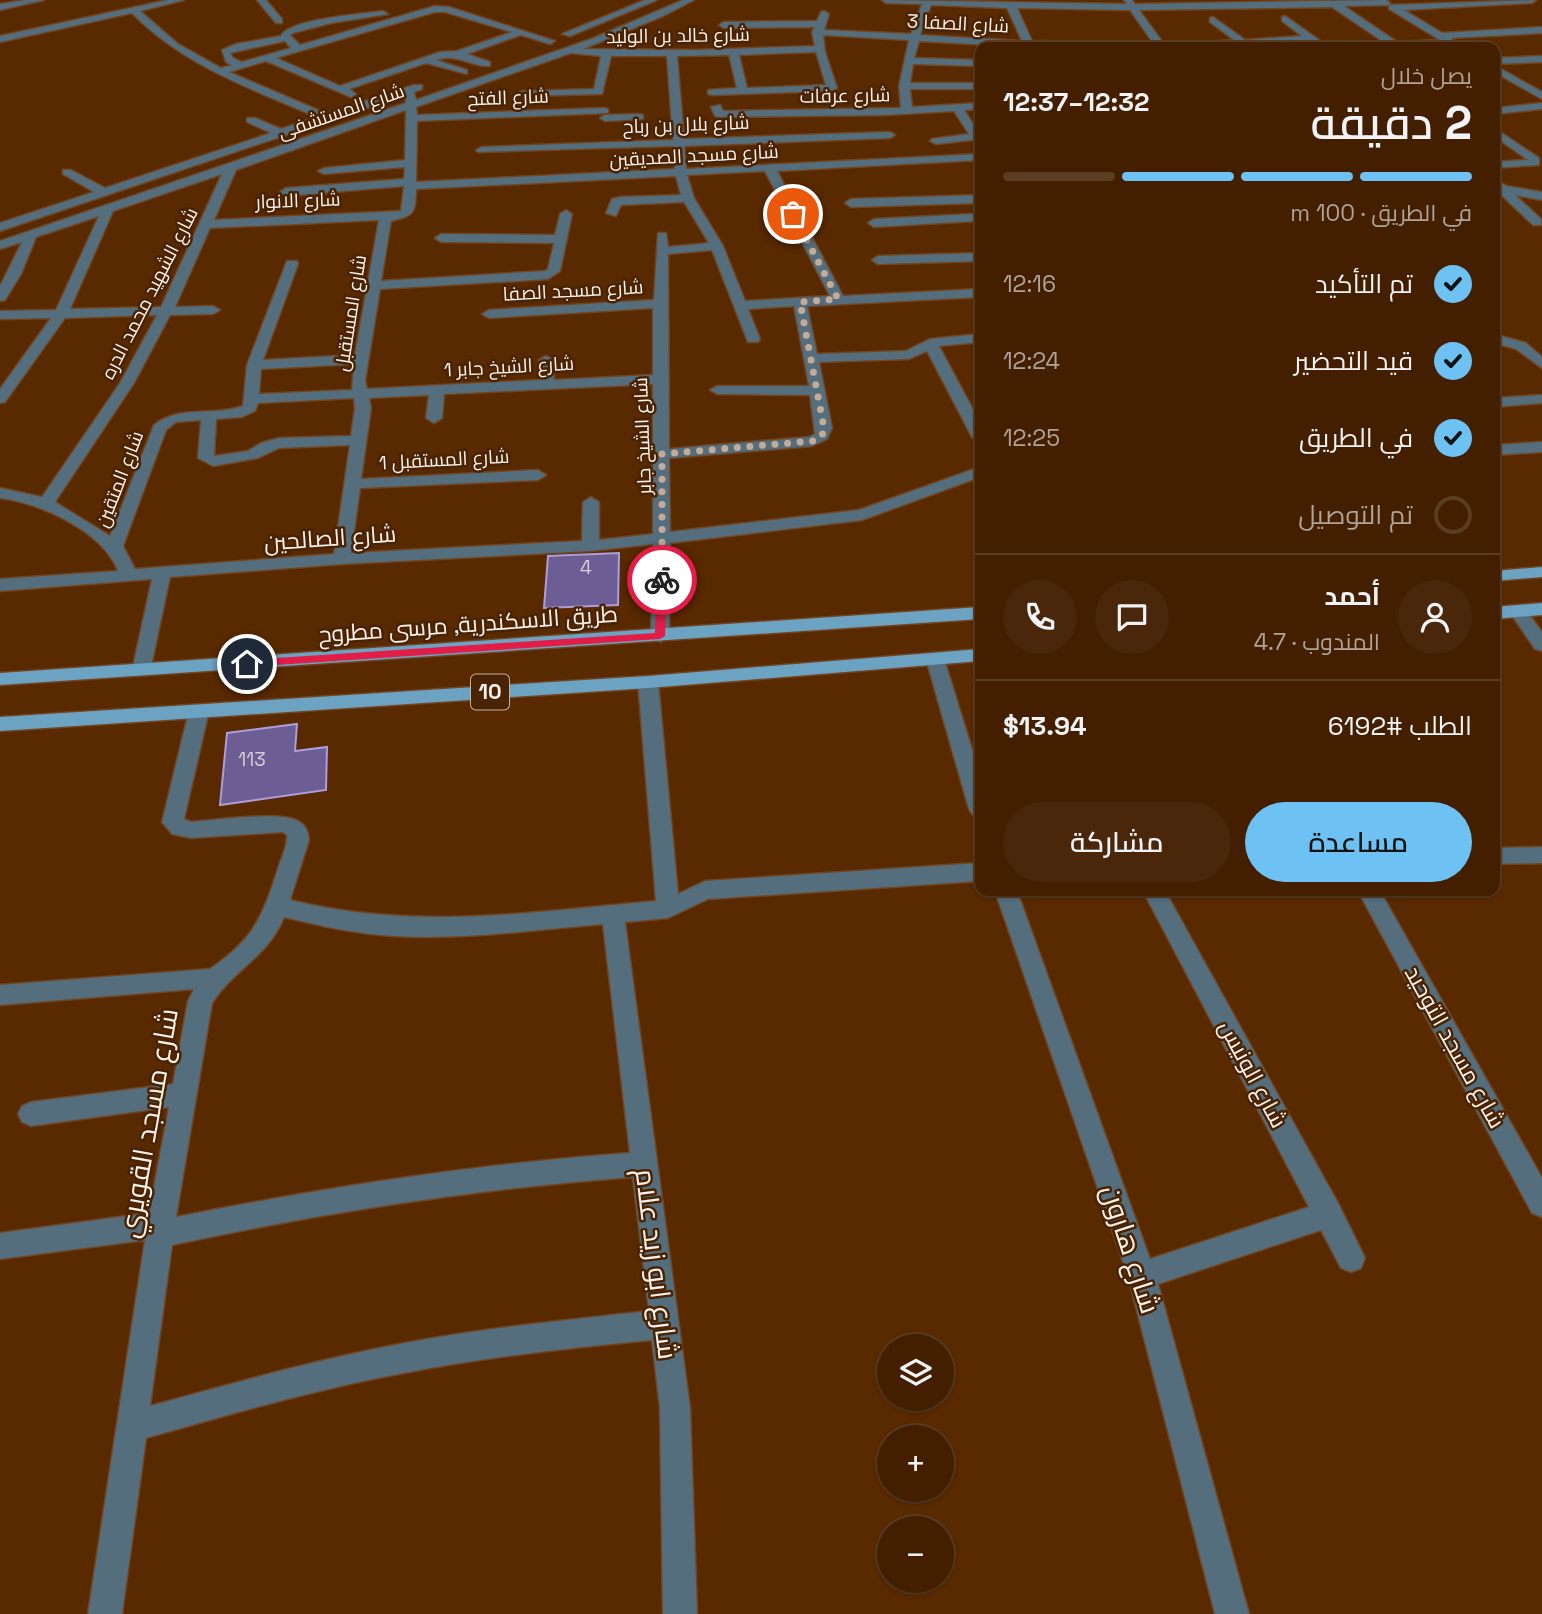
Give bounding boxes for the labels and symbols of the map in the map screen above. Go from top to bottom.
street label: شارع الصفا 3 [906,8,1010,40]
street label: شارع خالد بن الوليد [606,22,750,50]
street label: شارع المستشفى [275,78,408,146]
street label: شارع عرفات [799,82,891,110]
street label: شارع الفتح [467,84,549,112]
street label: شارع بلال بن رباح [622,110,750,140]
street label: شارع مسجد الصديقين [609,139,779,173]
pin [763,184,823,244]
street label: شارع الانوار [254,187,341,216]
street label: شارع الشهيد محمد الدره [95,203,205,384]
street label: شارع المستقبل [329,253,373,373]
street label: شارع مسجد الصفا [502,274,644,308]
street label: شارع الشيخ جابر 1 [443,351,575,383]
street label: شارع الشيخ جابر [628,377,658,496]
street label: شارع المتقين [90,427,150,531]
street label: شارع المستقبل 1 [378,444,510,476]
street label: شارع الصالحين [263,518,397,559]
courier [627,545,697,615]
house number: 4 [580,555,592,580]
street label: طريق الاسكندرية, مرسى مطروح [317,599,619,650]
pin [217,634,277,694]
road number: 10 [471,674,509,710]
house number: 113 [238,747,266,772]
street label: شارع مسجد التوحيد [1397,960,1512,1134]
street label: شارع مسجد القويري [110,1005,190,1241]
street label: شارع الونيس [1211,1015,1294,1134]
street label: شارع ابو زيد علام [625,1167,687,1362]
street label: شارع هارون [1092,1180,1169,1318]

